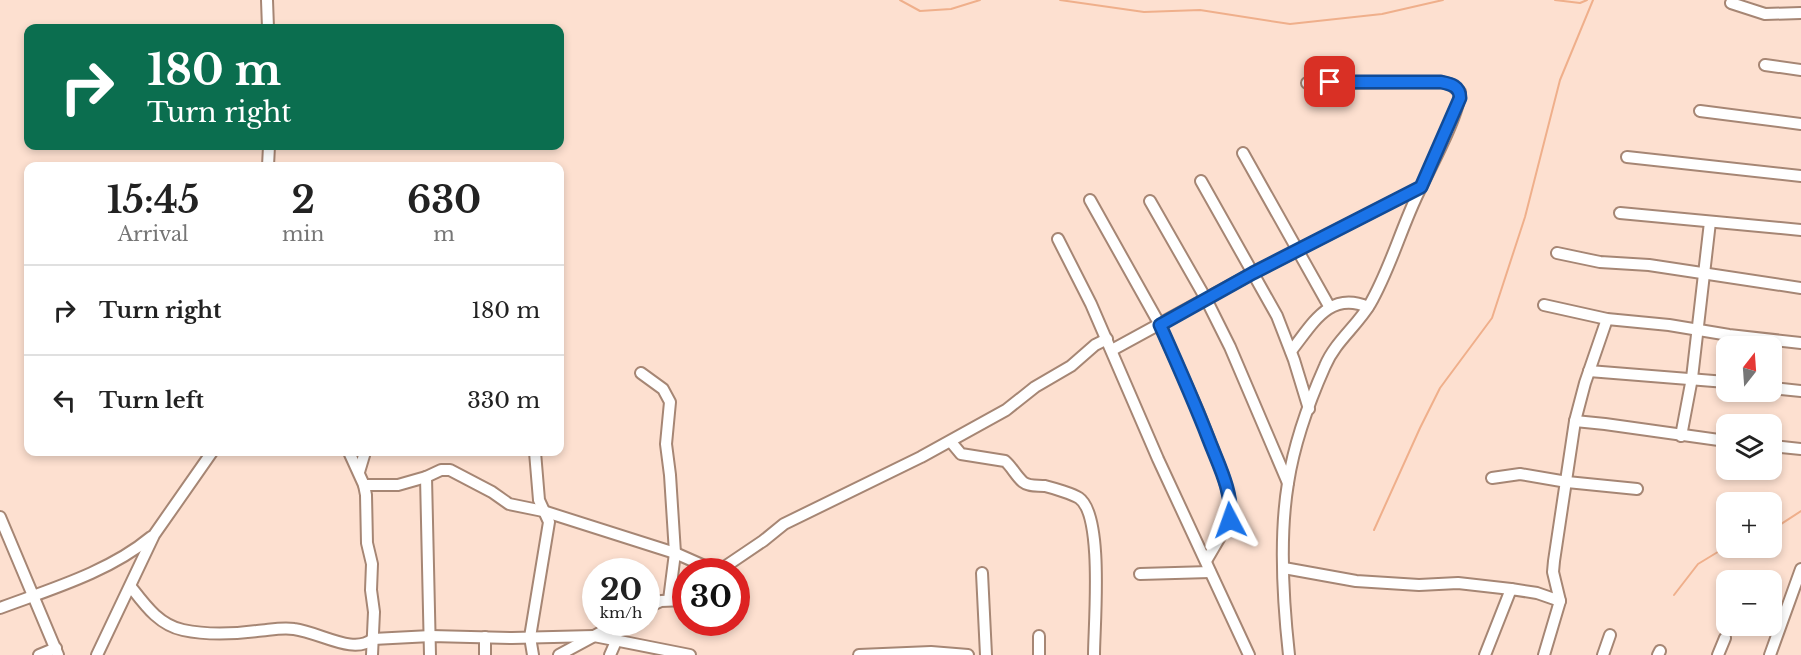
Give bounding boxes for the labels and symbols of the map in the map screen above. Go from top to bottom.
pin [1304,56,1355,107]
north arrow [1716,336,1782,402]
position arrow [1198,488,1262,552]
speed limit sign: 30 [672,558,750,636]

